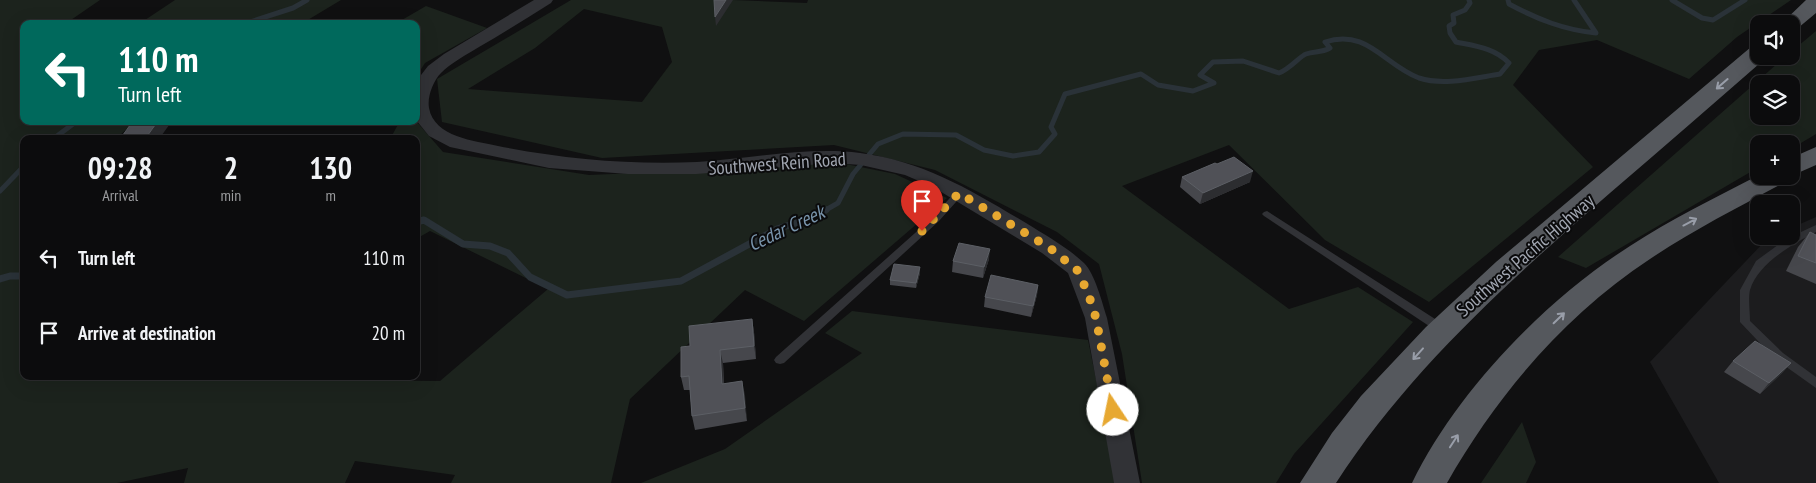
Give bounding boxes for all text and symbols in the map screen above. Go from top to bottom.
map controls [1750,15,1800,245]
button: sound [1750,15,1800,65]
text: 110 m [118,36,199,82]
icon: left [35,40,100,105]
button: layers [1750,75,1800,125]
one-way arrow [1716,78,1729,89]
text: Turn left [118,80,182,108]
button: + [1750,135,1800,185]
street label: Southwest Rein Road [707,146,847,180]
text: 09:28 [88,148,153,187]
text: 2 [224,148,238,187]
text: 130 [309,148,352,187]
pin [901,180,943,231]
text: Arrival [102,185,138,205]
text: min [220,185,241,205]
text: m [325,185,336,205]
icon: arrive [908,187,936,215]
street label: Southwest Pacific Highway [1451,188,1599,321]
button: − [1750,195,1800,245]
water label: Cedar Creek [743,198,831,257]
one-way arrow [1682,217,1697,226]
icon: left [35,244,63,272]
text: Turn left [78,246,135,270]
text: 110 m [363,246,405,270]
one-way arrow [1553,312,1565,324]
icon: arrive [35,319,63,347]
text: Arrive at destination [78,321,216,345]
text: 20 m [372,321,405,345]
one-way arrow [1412,348,1424,361]
position arrow [1086,383,1138,435]
one-way arrow [1449,435,1459,449]

